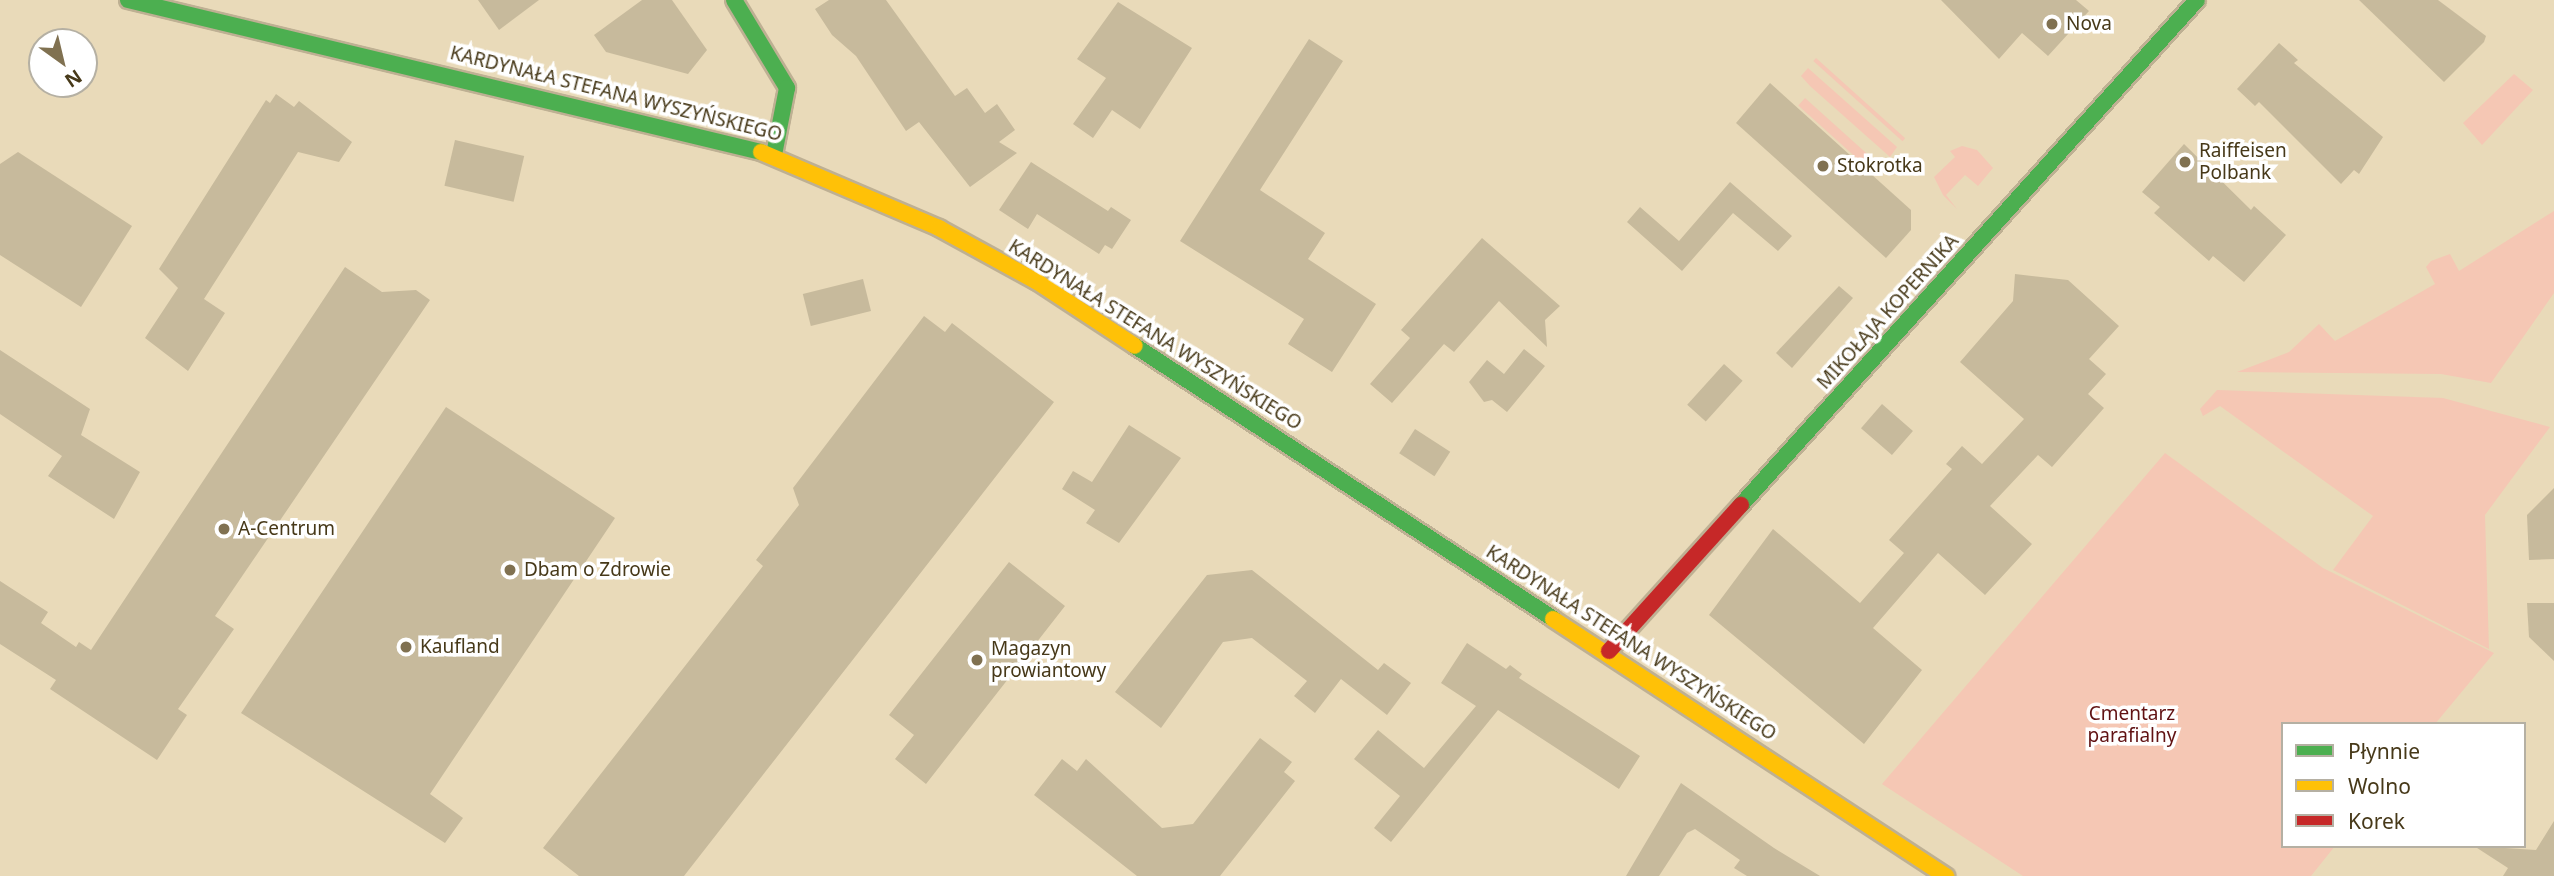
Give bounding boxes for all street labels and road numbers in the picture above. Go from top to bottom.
street label: KARDYNAŁA STEFANA WYSZYŃSKIEGO [448,42,784,146]
street label: MIKOŁAJA KOPERNIKA [1813,230,1963,394]
street label: KARDYNAŁA STEFANA WYSZYŃSKIEGO [1004,235,1306,435]
street label: KARDYNAŁA STEFANA WYSZYŃSKIEGO [1482,541,1780,745]

